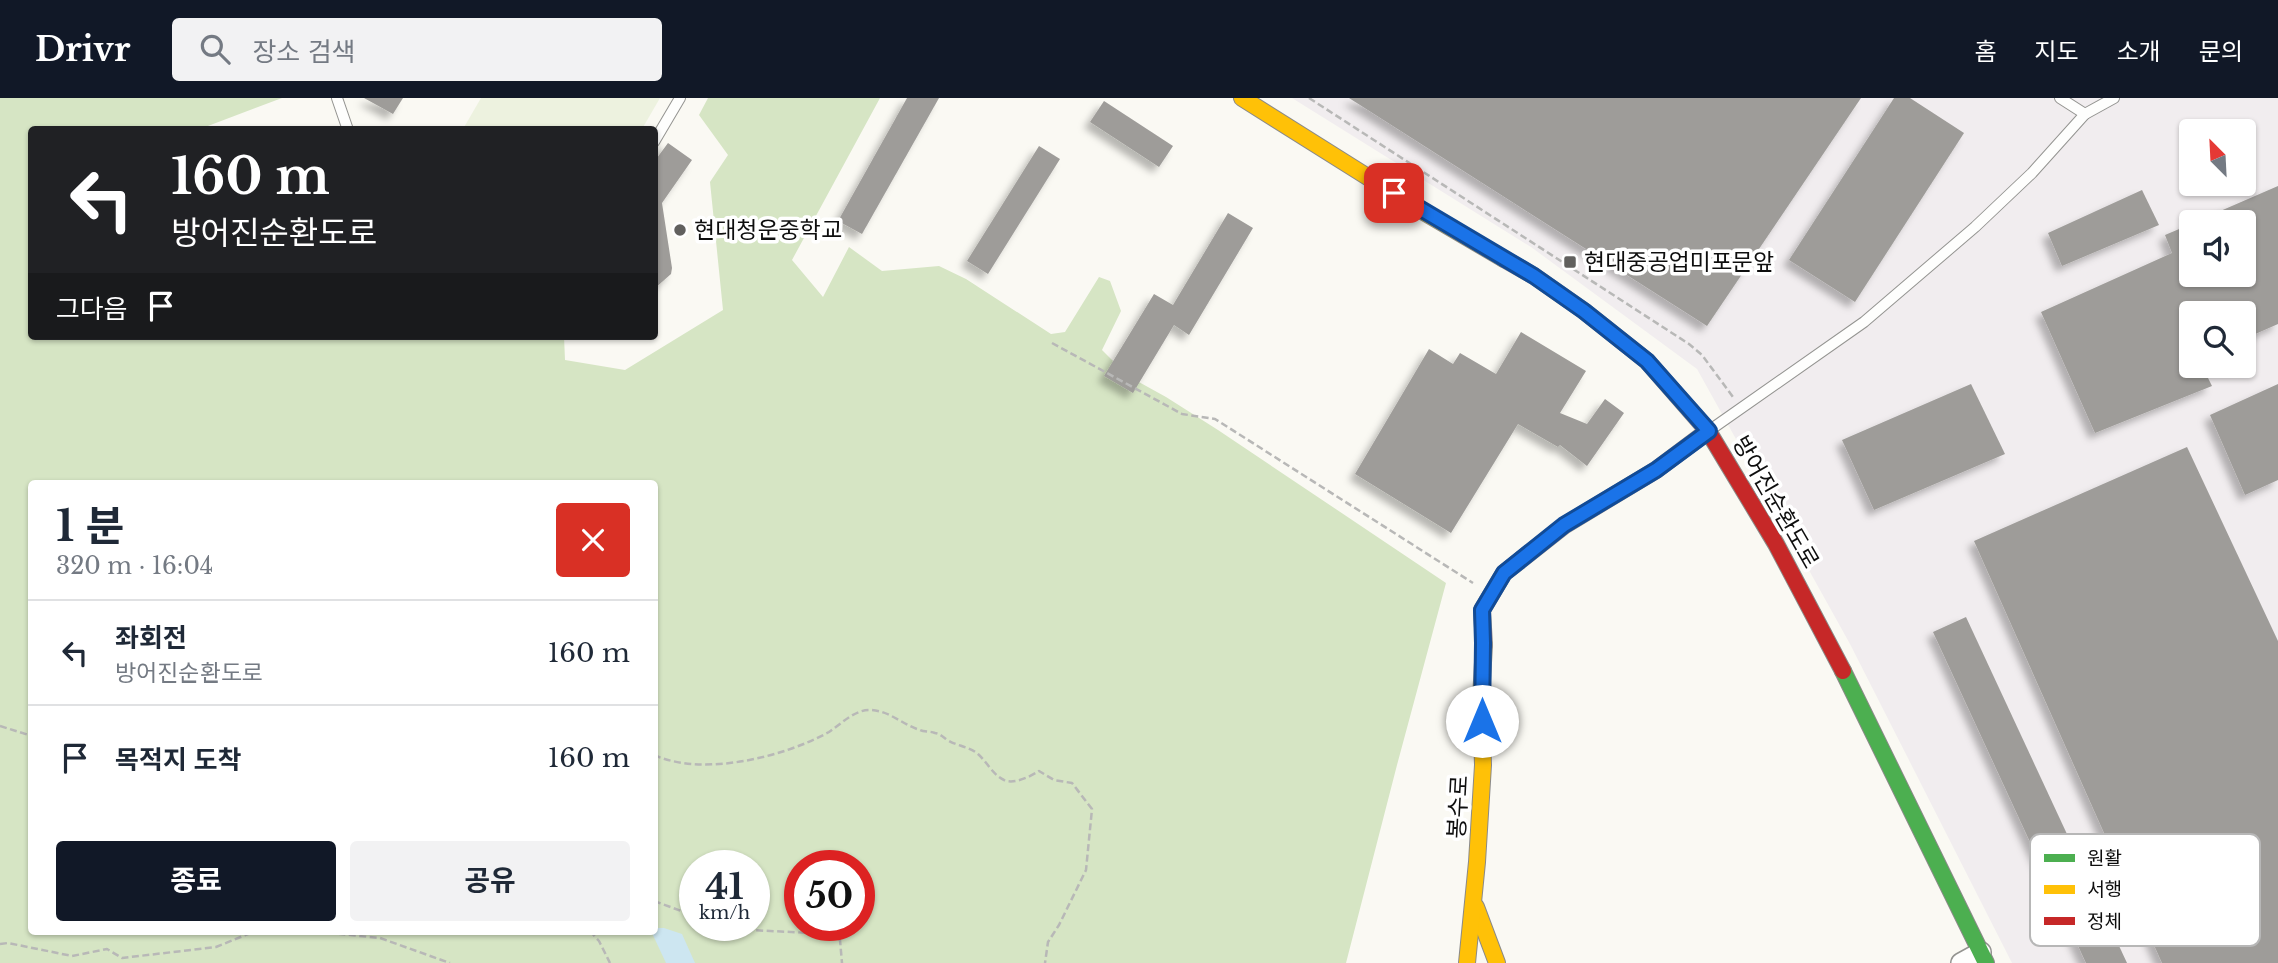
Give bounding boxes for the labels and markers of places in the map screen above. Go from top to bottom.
pin [1364,163,1424,223]
place label: 현대청운중학교 [694,216,842,244]
marker: 현대청운중학교 [672,222,688,238]
place label: 현대중공업미포문앞 [1584,248,1774,276]
marker: 현대중공업미포문앞 [1562,254,1578,270]

